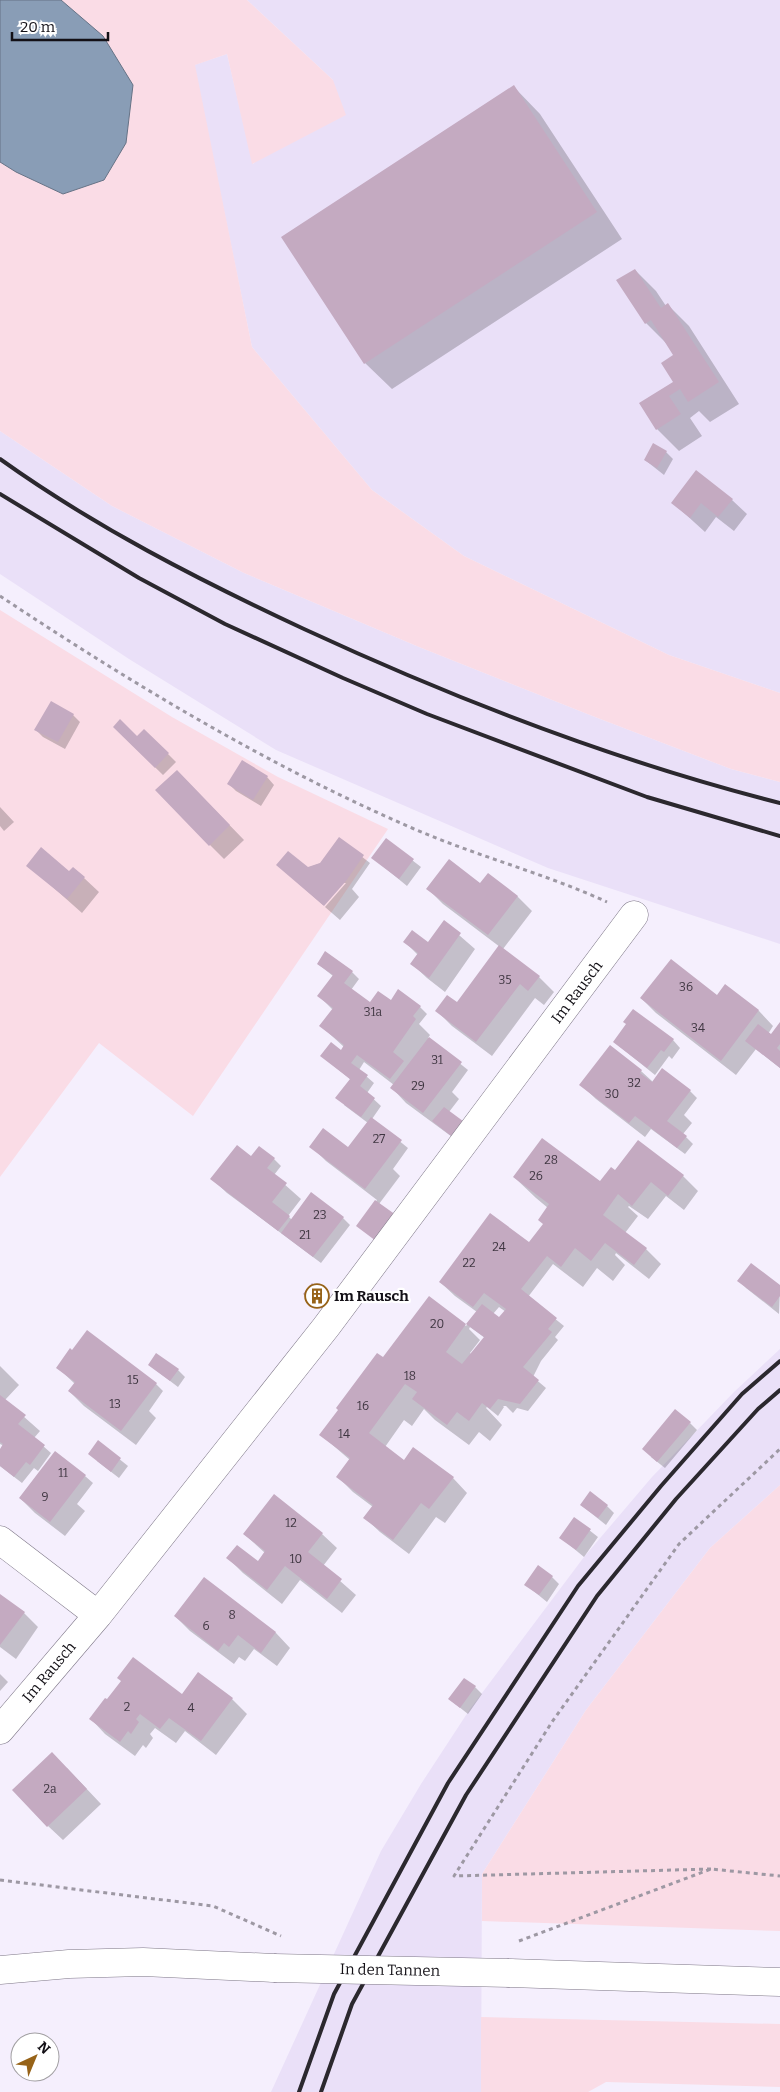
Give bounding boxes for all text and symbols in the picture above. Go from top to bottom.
scale bar [12,10,109,42]
text: 20 m [20,18,56,36]
street label: Im Rausch [548,957,607,1027]
house number: 35 [498,973,512,987]
house number: 36 [679,980,693,994]
house number: 31a [364,1005,383,1019]
house number: 34 [691,1021,705,1035]
house number: 31 [431,1053,443,1067]
house number: 32 [627,1076,641,1090]
house number: 29 [411,1079,425,1093]
house number: 30 [605,1087,619,1101]
house number: 27 [373,1132,385,1146]
house number: 28 [544,1153,558,1167]
house number: 26 [529,1169,543,1183]
house number: 23 [313,1208,327,1222]
house number: 21 [299,1228,311,1242]
house number: 24 [492,1240,506,1254]
house number: 22 [462,1256,476,1270]
building icon: Im Rausch [304,1283,330,1309]
place label: Im Rausch [334,1287,409,1305]
house number: 20 [430,1317,444,1331]
house number: 18 [404,1369,416,1383]
house number: 15 [127,1373,139,1387]
house number: 13 [109,1397,121,1411]
house number: 16 [357,1399,369,1413]
house number: 14 [338,1427,350,1441]
house number: 11 [58,1466,68,1480]
house number: 9 [41,1490,49,1504]
house number: 12 [285,1516,297,1530]
house number: 10 [290,1552,302,1566]
house number: 8 [228,1608,236,1622]
house number: 6 [202,1619,210,1633]
street label: Im Rausch [18,1637,80,1706]
house number: 2 [124,1700,130,1714]
house number: 4 [187,1701,195,1715]
house number: 2a [43,1782,57,1796]
street label: In den Tannen [340,1960,441,1980]
north arrow [10,2032,60,2082]
text: N [34,2038,54,2058]

